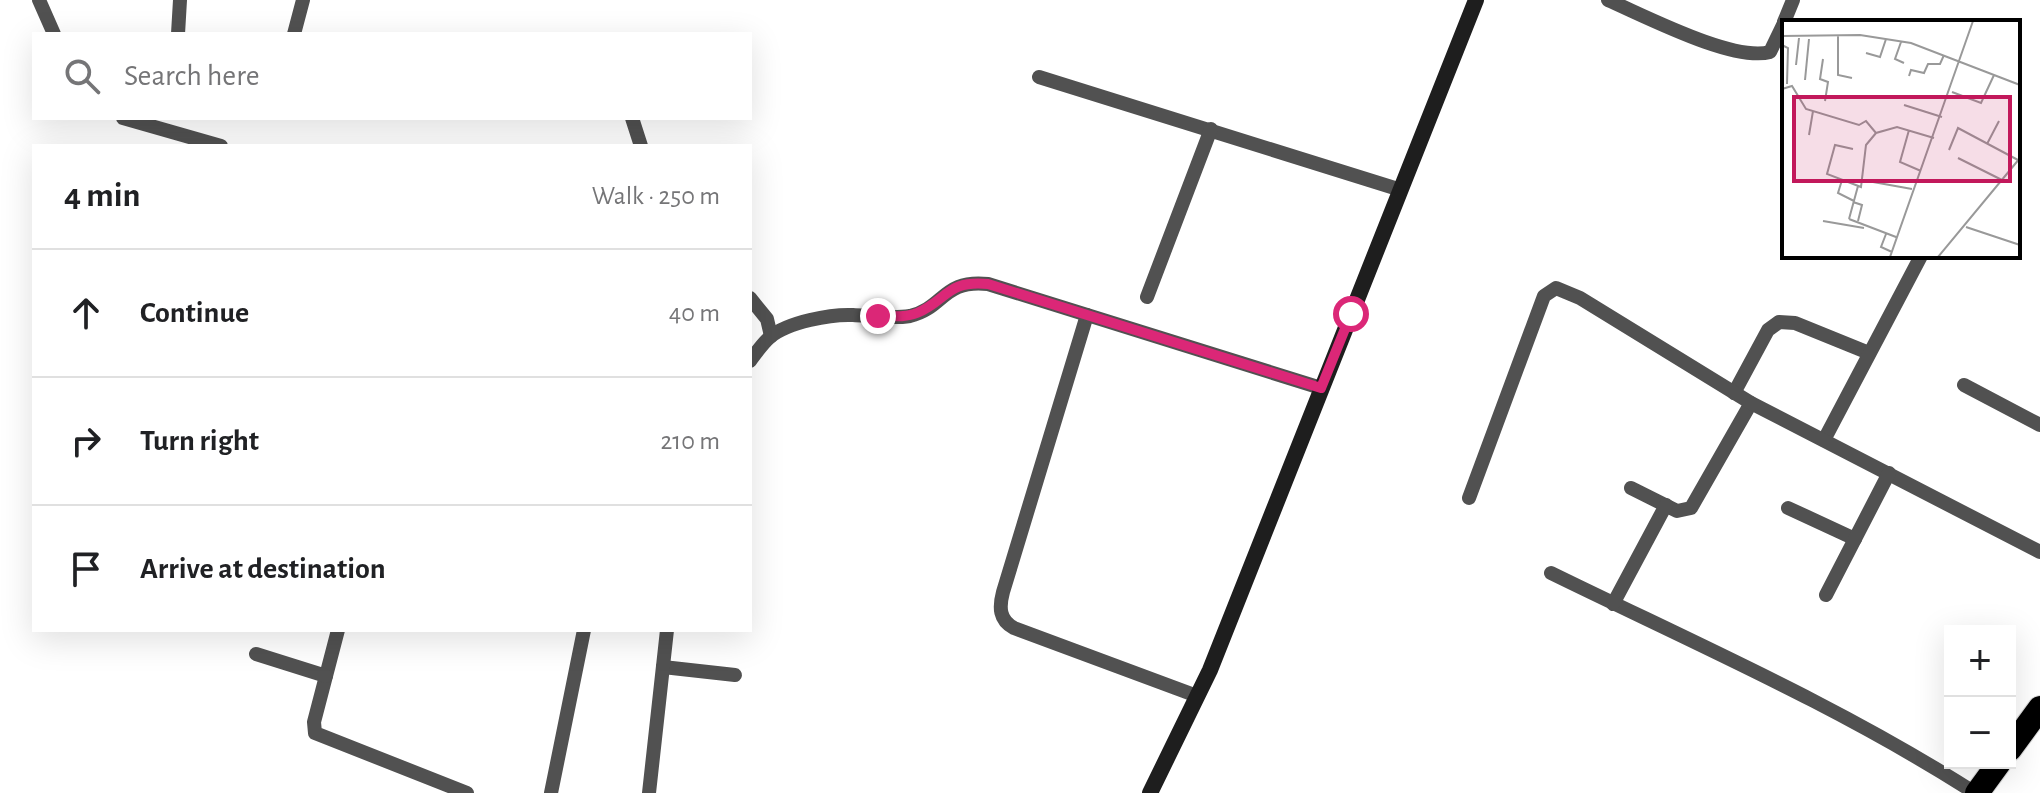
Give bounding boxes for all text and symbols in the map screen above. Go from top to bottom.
inset map [1782,20,2020,258]
search box [32,32,752,120]
icon: search [60,54,104,98]
text: Search here [124,61,260,91]
text: 4 min [64,179,141,213]
text: Walk · 250 m [592,183,720,209]
icon: ahead [64,291,108,335]
route start [1333,296,1369,332]
text: Continue [140,298,249,328]
route end [860,298,896,334]
text: 40 m [669,300,720,326]
icon: right [64,419,108,463]
text: Turn right [140,426,259,456]
text: 210 m [660,428,720,454]
icon: arrive [64,547,108,591]
text: Arrive at destination [140,554,386,584]
map controls [1944,625,2016,769]
button: + [1944,625,2016,697]
button: − [1944,697,2016,769]

